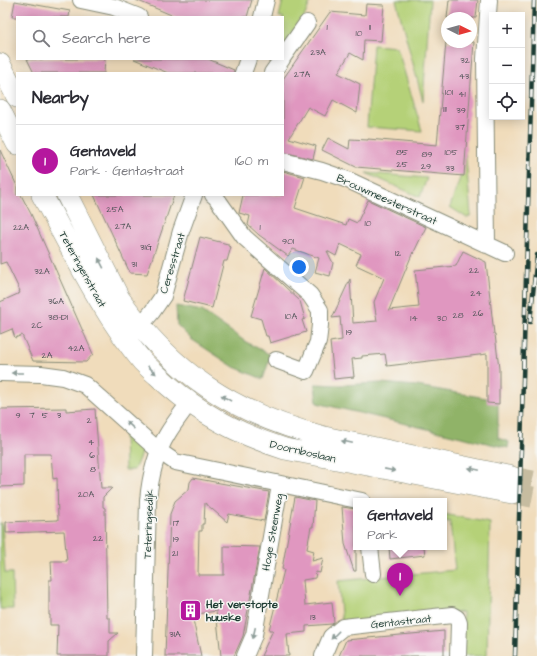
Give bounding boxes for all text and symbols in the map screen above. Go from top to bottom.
north arrow [441,12,477,48]
map controls [489,12,525,120]
button: + [489,12,525,48]
search box [16,16,284,60]
house number: 1 [326,21,328,34]
house number: 11 [369,21,371,34]
icon: search [30,27,52,49]
house number: 10 [356,27,363,40]
text: Search here [62,28,151,49]
house number: 23A [310,46,326,59]
button: − [489,48,525,84]
house number: 32 [460,54,471,67]
house number: 27A [294,68,310,81]
house number: 43 [459,70,470,83]
button: locate [489,84,525,120]
text: Nearby [32,86,89,110]
house number: 101 [445,86,453,99]
house number: 41 [458,88,466,101]
house number: 111 [443,103,447,116]
house number: 39 [456,104,466,117]
house number: 37 [455,121,466,134]
text: Gentaveld [70,141,136,162]
house number: 85 [396,146,409,159]
house number: 105 [444,146,458,159]
house number: 89 [422,148,432,161]
text: 1 [44,152,46,170]
text: 160 m [235,152,268,170]
house number: 25 [396,158,408,171]
house number: 29 [421,160,431,173]
text: Park · Gentastraat [70,162,184,180]
house number: 33 [445,162,455,175]
street label: Brouwmeesterstraat [334,170,440,229]
house number: 25A [106,203,124,216]
house number: 10 [365,217,372,230]
house number: 27A [115,220,131,233]
house number: 22A [13,221,29,234]
house number: 1 [259,221,261,234]
street label: Teteringenstraat [54,228,110,311]
street label: Ceresstraat [156,230,189,295]
house number: 901 [282,235,294,248]
house number: 31G [140,241,153,254]
house number: 12 [395,247,402,260]
your location [289,257,309,277]
one-way arrow [98,258,104,269]
house number: 31 [131,258,137,271]
house number: 22 [469,264,480,277]
house number: 32A [34,265,50,278]
house number: 24 [470,287,482,300]
house number: 36A [48,295,64,308]
house number: 26 [473,307,484,320]
house number: 28 [453,309,464,322]
house number: 10A [285,310,298,323]
house number: 38-D1 [48,311,68,324]
house number: 14 [410,312,418,325]
house number: 30 [437,312,447,325]
house number: 2C [31,319,43,332]
house number: 19 [346,326,352,339]
house number: 42A [67,342,85,355]
house number: 2A [42,349,53,362]
one-way arrow [147,365,157,375]
one-way arrow [10,370,23,376]
one-way arrow [220,395,231,402]
house number: 9 [15,409,21,422]
house number: 7 [29,409,35,422]
house number: 5 [42,409,49,422]
house number: 3 [57,409,62,422]
house number: 2 [86,414,92,427]
one-way arrow [125,420,135,430]
house number: 4 [88,436,94,449]
street label: Doornboslaan [268,437,338,466]
one-way arrow [341,439,353,445]
house number: 6 [89,449,95,462]
house number: 8 [90,463,96,476]
one-way arrow [468,466,480,472]
one-way arrow [384,467,396,473]
house number: 20A [78,488,95,501]
street label: Teteringsedijk [140,489,158,559]
street label: Hoge Steenweg [258,492,288,572]
popup [353,498,447,550]
text: Gentaveld [367,505,433,526]
house number: 17 [173,517,180,530]
text: Park [367,526,397,544]
house number: 22 [93,532,104,545]
house number: 19 [173,533,179,546]
house number: 21 [172,547,178,560]
pin: 1 [387,563,413,596]
building icon: Het verstopte huuske [178,597,204,623]
place label: Het verstopte huuske [205,597,278,625]
house number: 13 [310,611,316,624]
street label: Gentastraat [370,611,433,632]
one-way arrow [251,627,257,639]
house number: 31A [169,628,181,641]
one-way arrow [330,630,340,640]

